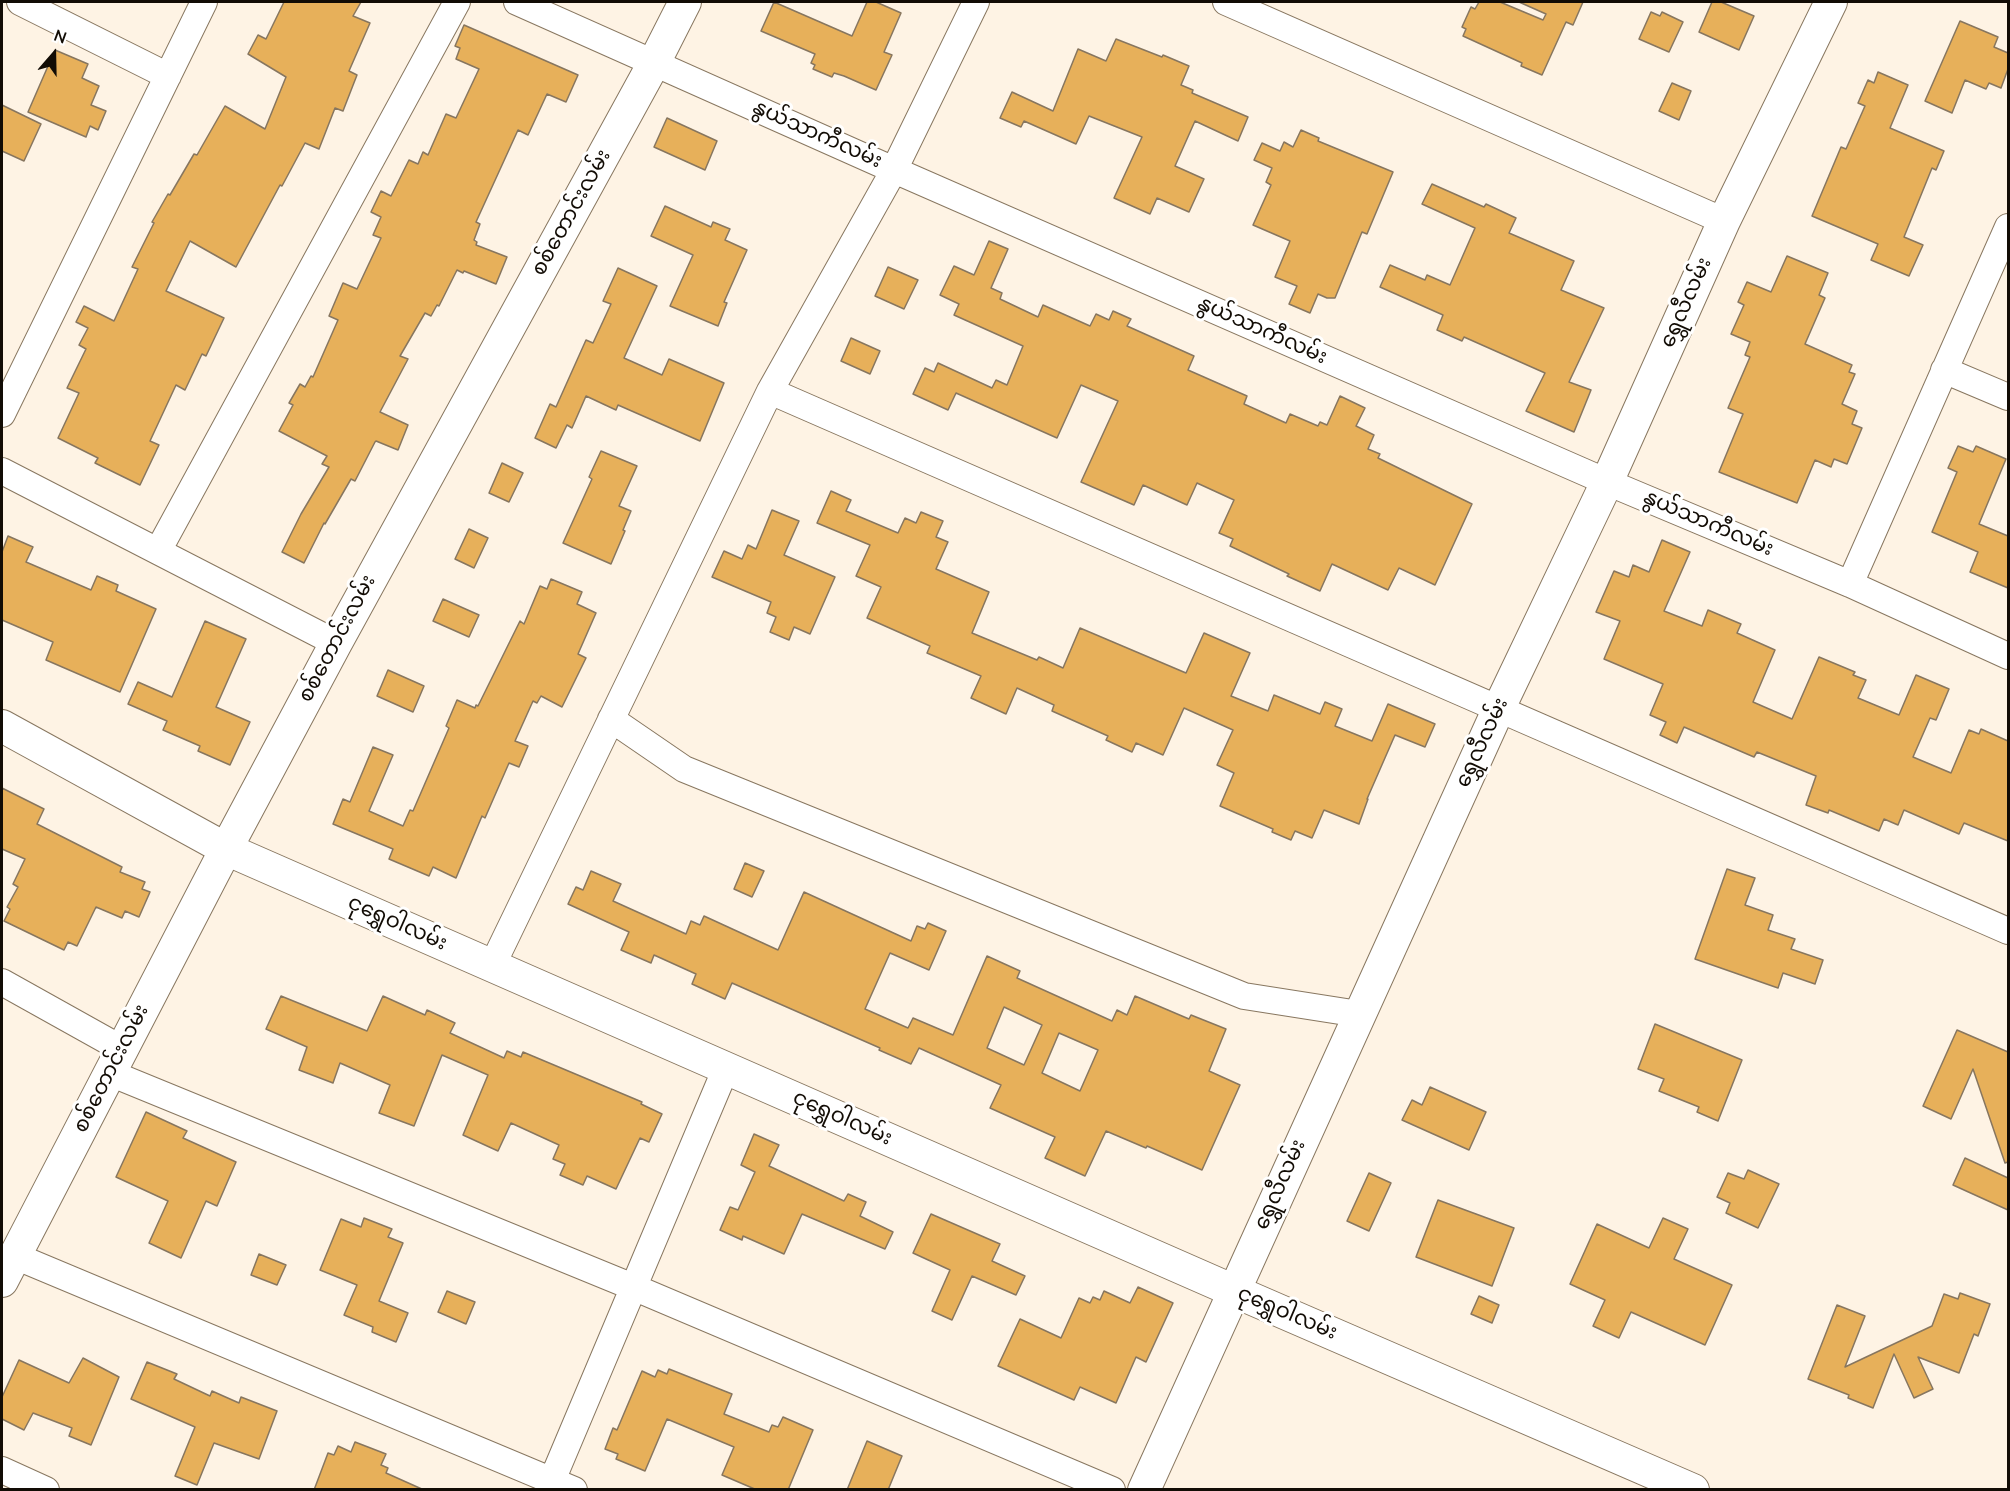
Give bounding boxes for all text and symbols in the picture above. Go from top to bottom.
north arrow [24,24,84,84]
text: N [51,25,70,49]
street label: နွယ်သာကီလမ်း [748,95,886,175]
street label: စစ်တောင်းလမ်း [527,145,617,281]
street label: ရွှေလီလမ်း [1656,254,1718,352]
street label: နွယ်သာကီလမ်း [1193,291,1331,371]
street label: နွယ်သာကီလမ်း [1639,485,1777,563]
street label: စစ်တောင်းလမ်း [294,571,382,707]
street label: ရွှေလီလမ်း [1451,694,1515,792]
street label: ငုရွှေဝါလမ်း [343,891,451,957]
street label: စစ်တောင်းလမ်း [69,1001,155,1137]
street label: ငုရွှေဝါလမ်း [788,1086,896,1152]
street label: ရွှေလီလမ်း [1250,1136,1312,1234]
street label: ငုရွှေဝါလမ်း [1233,1282,1341,1346]

